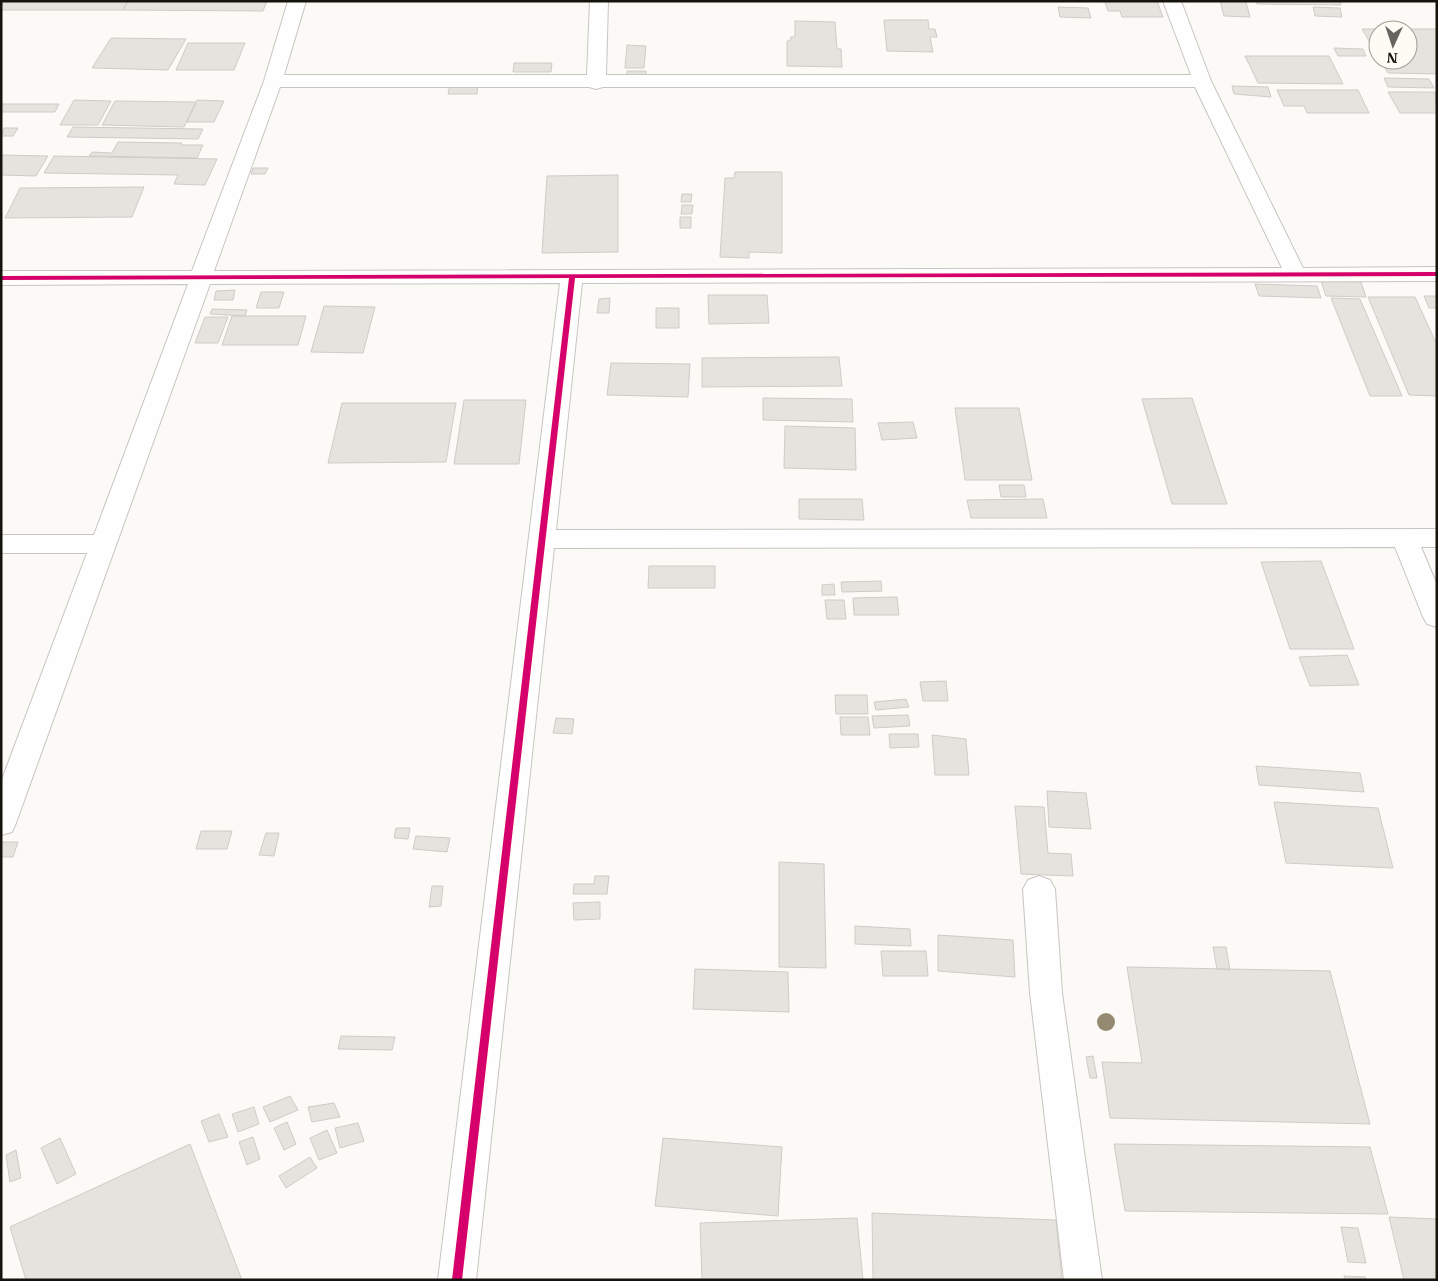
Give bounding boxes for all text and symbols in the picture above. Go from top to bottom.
north arrow [1368,20,1418,70]
text: N [1386,49,1398,67]

